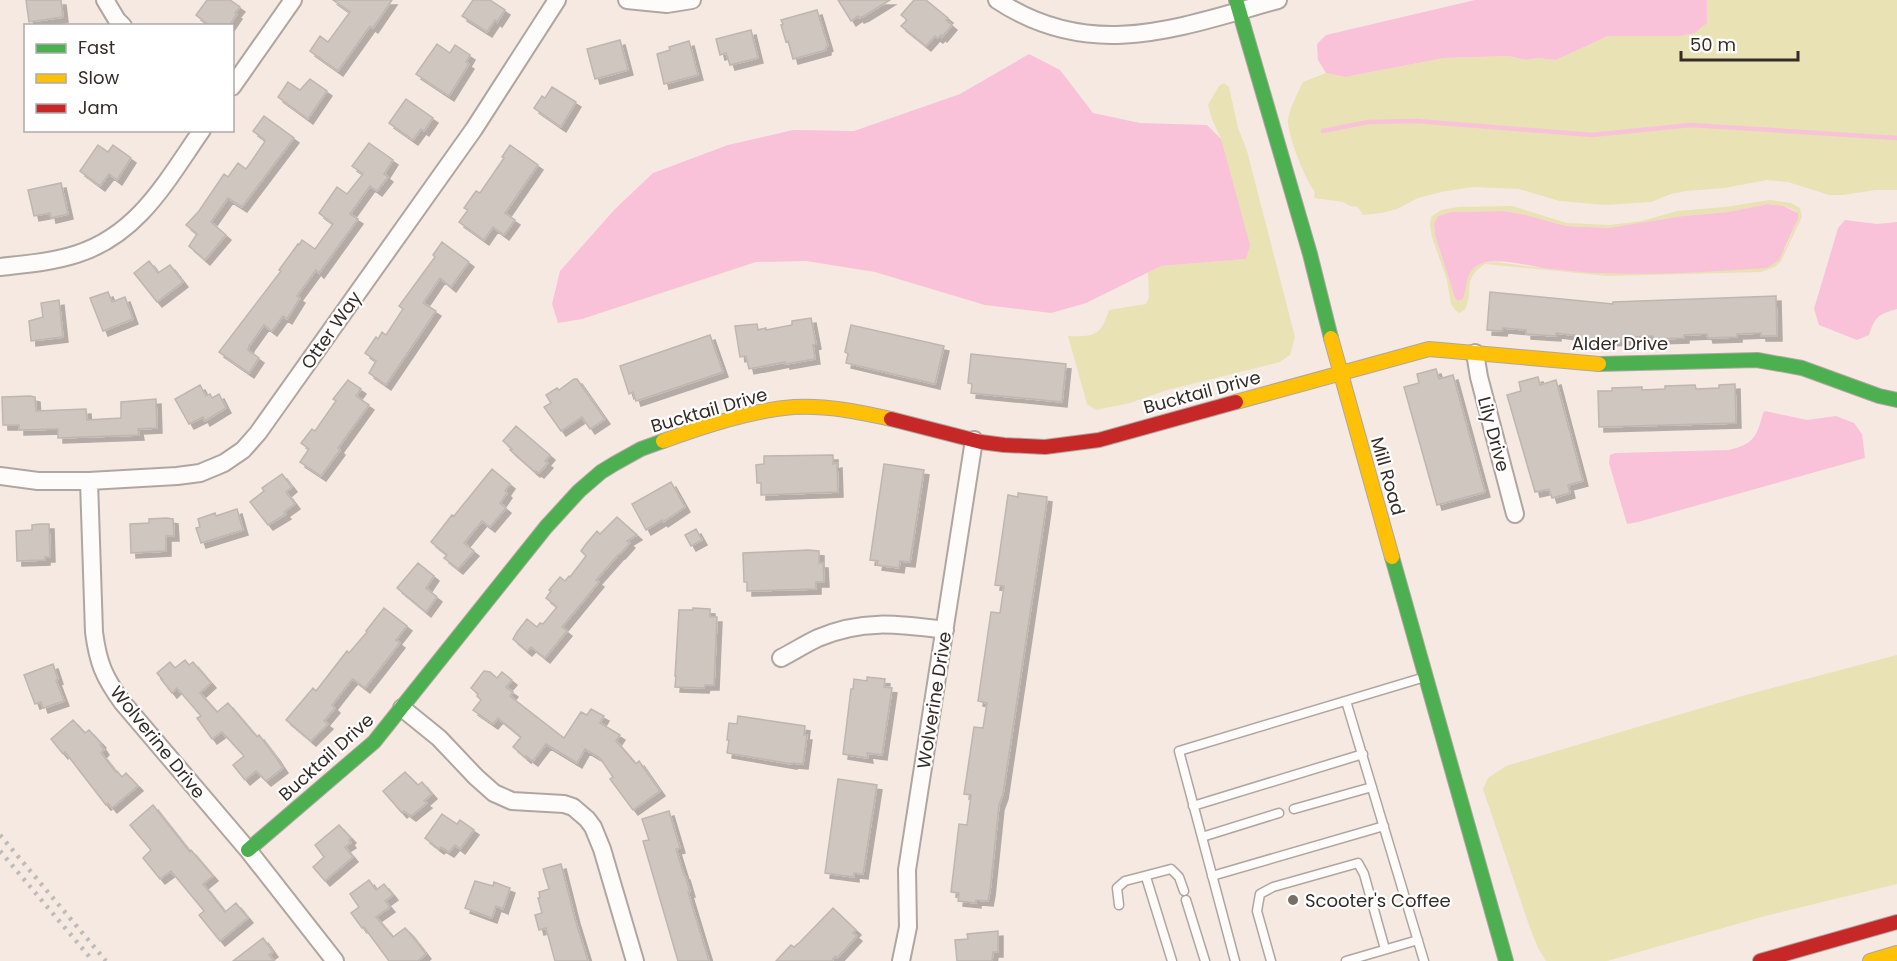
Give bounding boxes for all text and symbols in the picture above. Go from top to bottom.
legend [24,24,234,132]
scale bar [1681,24,1798,62]
text: 50 m [1690,32,1736,57]
text: Fast [78,35,115,60]
text: Slow [78,65,120,90]
text: Jam [78,95,118,120]
street label: Otter Way [295,286,367,374]
street label: Alder Drive [1572,331,1668,356]
street label: Bucktail Drive [1141,364,1263,420]
street label: Bucktail Drive [648,381,770,439]
street label: Lily Drive [1472,394,1516,474]
street label: Mill Road [1365,434,1411,518]
street label: Wolverine Drive [911,630,957,770]
street label: Wolverine Drive [105,680,211,804]
street label: Bucktail Drive [273,707,379,807]
place label: Scooter's Coffee [1305,888,1451,913]
marker: Scooter's Coffee [1286,893,1300,907]

